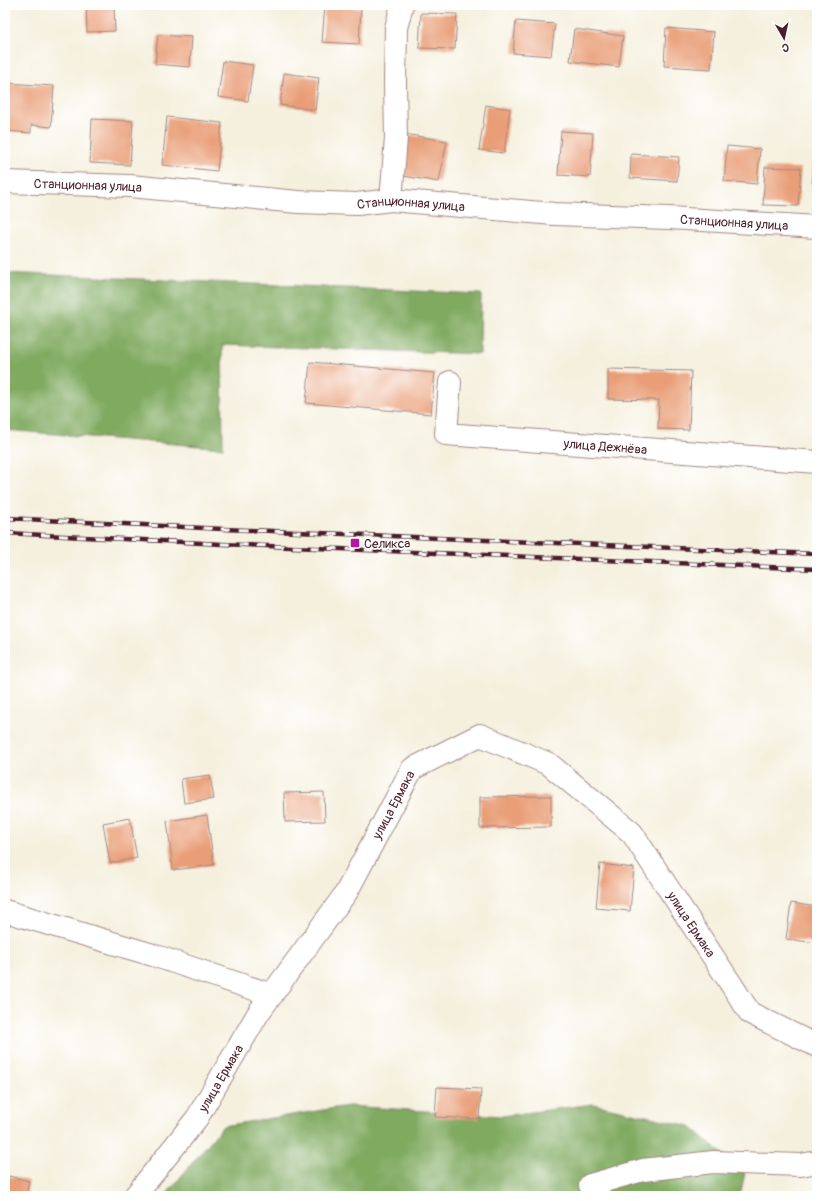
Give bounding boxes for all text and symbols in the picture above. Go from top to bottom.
north arrow [764,18,804,58]
text: С [781,40,790,54]
street label: Станционная улица [33,176,143,196]
street label: Станционная улица [356,193,465,215]
street label: Станционная улица [679,212,789,234]
street label: улица Дежнёва [562,436,648,458]
place label: Селикса [364,536,410,552]
marker: Селикса [349,537,361,549]
street label: улица Ермака [369,768,419,843]
street label: улица Ермака [663,888,718,961]
street label: улица Ермака [195,1042,247,1116]

